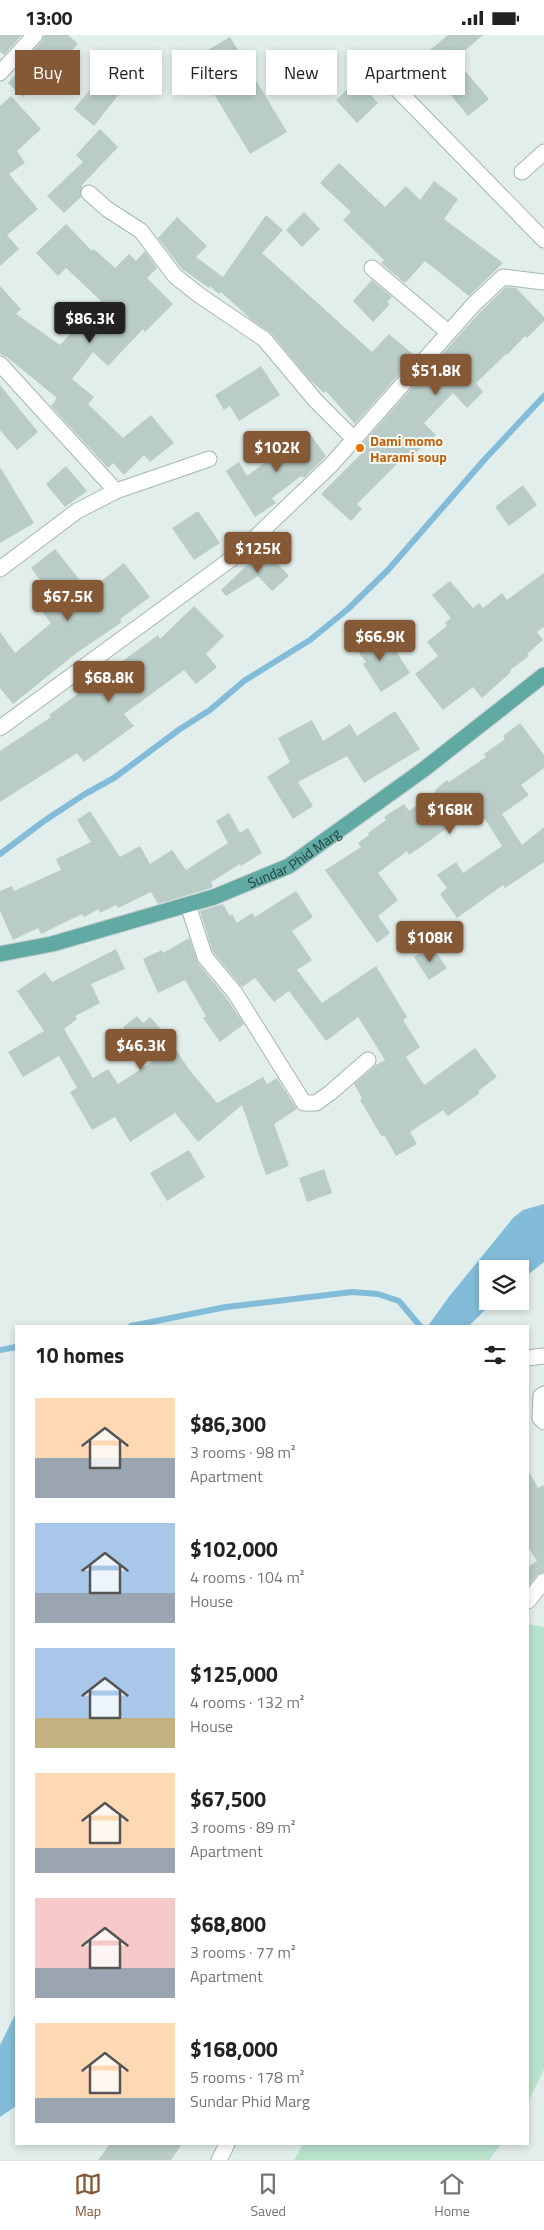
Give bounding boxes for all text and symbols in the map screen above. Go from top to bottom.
text: 13:00 [25,3,72,32]
chip: Buy [15,50,80,95]
chip: Rent [90,50,162,95]
chip: Filters [172,50,256,95]
chip: New [266,50,337,95]
chip: Apartment [347,50,465,95]
pin: $86.3K [49,301,131,344]
text: $86.3K [65,306,115,330]
pin: $51.8K [395,353,477,396]
text: $51.8K [411,358,461,382]
place label: Dami momo Harami soup [370,430,447,467]
pin: $102K [242,431,312,473]
text: $102K [254,435,300,459]
marker: Dami momo Harami soup [354,442,366,454]
pin: $125K [223,531,293,574]
text: $125K [235,536,281,560]
pin: $67.5K [27,579,109,622]
text: $67.5K [43,584,93,608]
pin: $66.9K [339,619,421,662]
text: $66.9K [355,624,405,648]
pin: $68.8K [68,661,150,703]
text: $68.8K [84,665,134,689]
pin: $168K [415,793,485,835]
text: $168K [427,797,473,821]
street label: Sundar Phid Marg [244,822,345,893]
pin: $108K [395,921,465,963]
text: $108K [407,925,453,949]
pin: $46.3K [100,1029,182,1071]
text: $46.3K [116,1033,166,1057]
map controls [479,1260,529,1310]
button: layers [479,1260,529,1310]
text: 10 homes [35,1339,124,1371]
icon: filters [481,1341,509,1369]
text: $86,300 [190,1408,266,1440]
icon: home [75,1418,135,1478]
text: 3 rooms · 98 m² [190,1440,295,1464]
text: Apartment [190,1464,263,1488]
text: $102,000 [190,1533,278,1565]
icon: home [75,1543,135,1603]
text: 4 rooms · 104 m² [190,1565,304,1589]
text: House [190,1589,233,1613]
text: $125,000 [190,1658,278,1690]
icon: home [75,1668,135,1728]
text: 4 rooms · 132 m² [190,1690,304,1714]
text: House [190,1714,233,1738]
text: $67,500 [190,1783,266,1815]
icon: home [75,1793,135,1853]
text: 3 rooms · 89 m² [190,1815,295,1839]
text: Apartment [190,1839,263,1863]
text: $68,800 [190,1908,266,1940]
icon: home [75,1918,135,1978]
text: 3 rooms · 77 m² [190,1940,295,1964]
text: Apartment [190,1964,263,1988]
text: $168,000 [190,2033,278,2065]
icon: home [75,2043,135,2103]
text: 5 rooms · 178 m² [190,2065,304,2089]
text: Sundar Phid Marg [190,2089,310,2113]
tab: Map [74,2170,102,2221]
tab: Saved [250,2170,286,2221]
tab: Home [434,2170,470,2221]

